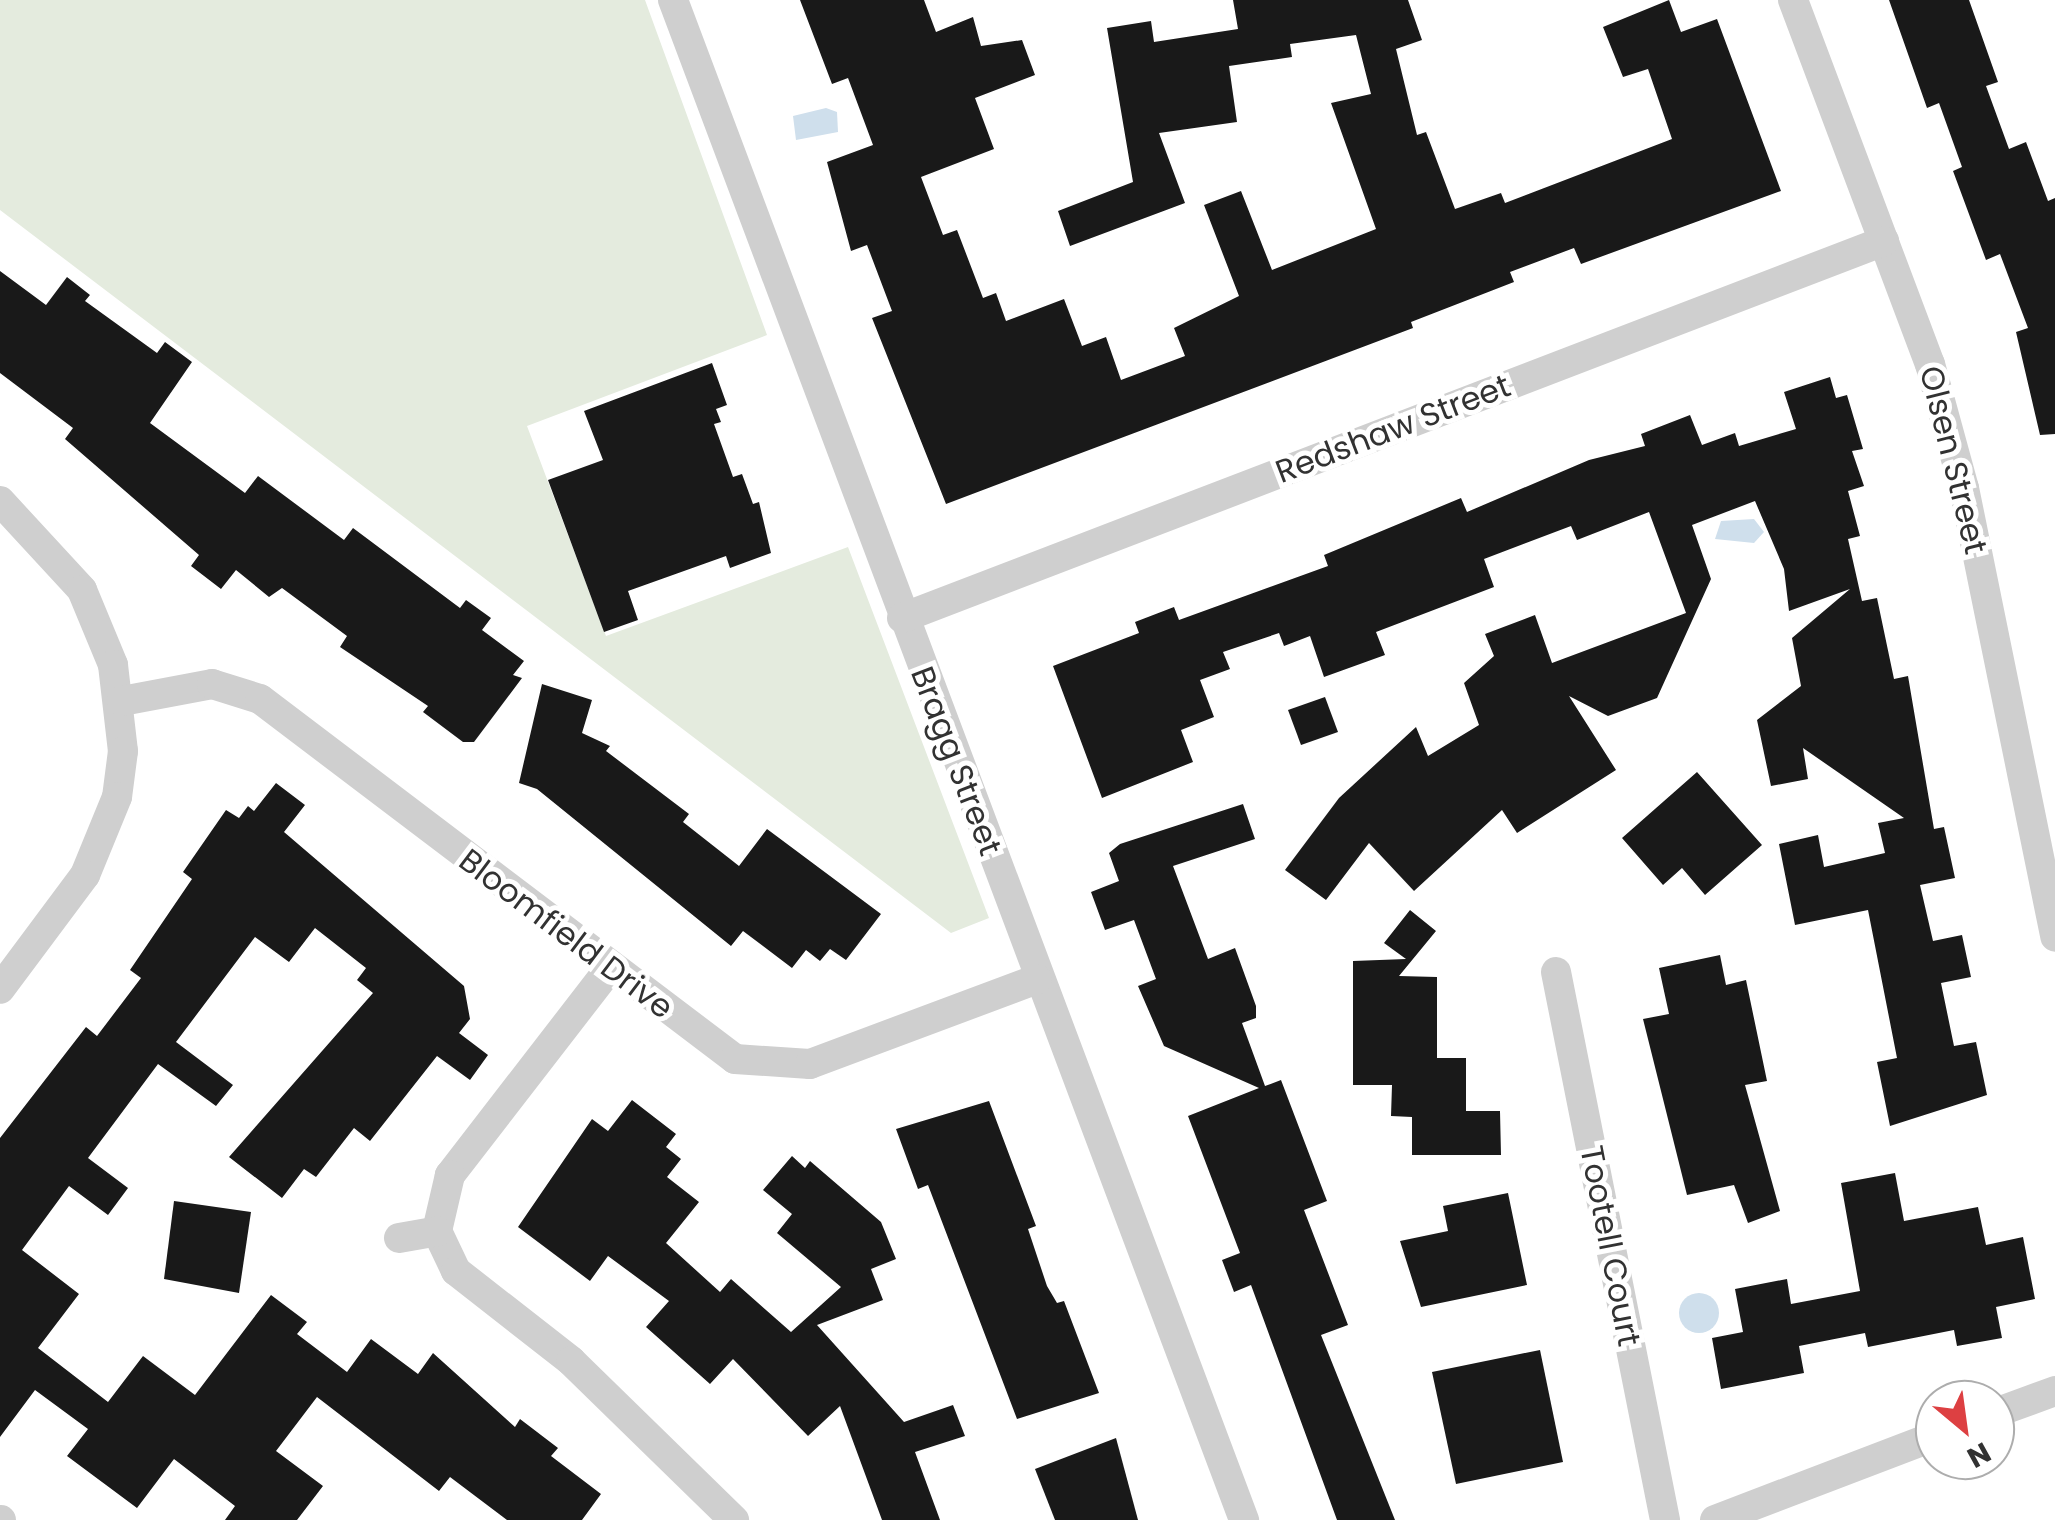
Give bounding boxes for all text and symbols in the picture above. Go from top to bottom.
street label: Olsen Street [1911,362,1995,558]
street label: Redshaw Street [1270,367,1516,491]
street label: Bragg Street [902,661,1010,861]
street label: Bloomfield Drive [451,841,681,1027]
street label: Tootell Court [1572,1143,1648,1349]
north arrow [1915,1380,2015,1480]
text: N [1960,1433,1997,1477]

